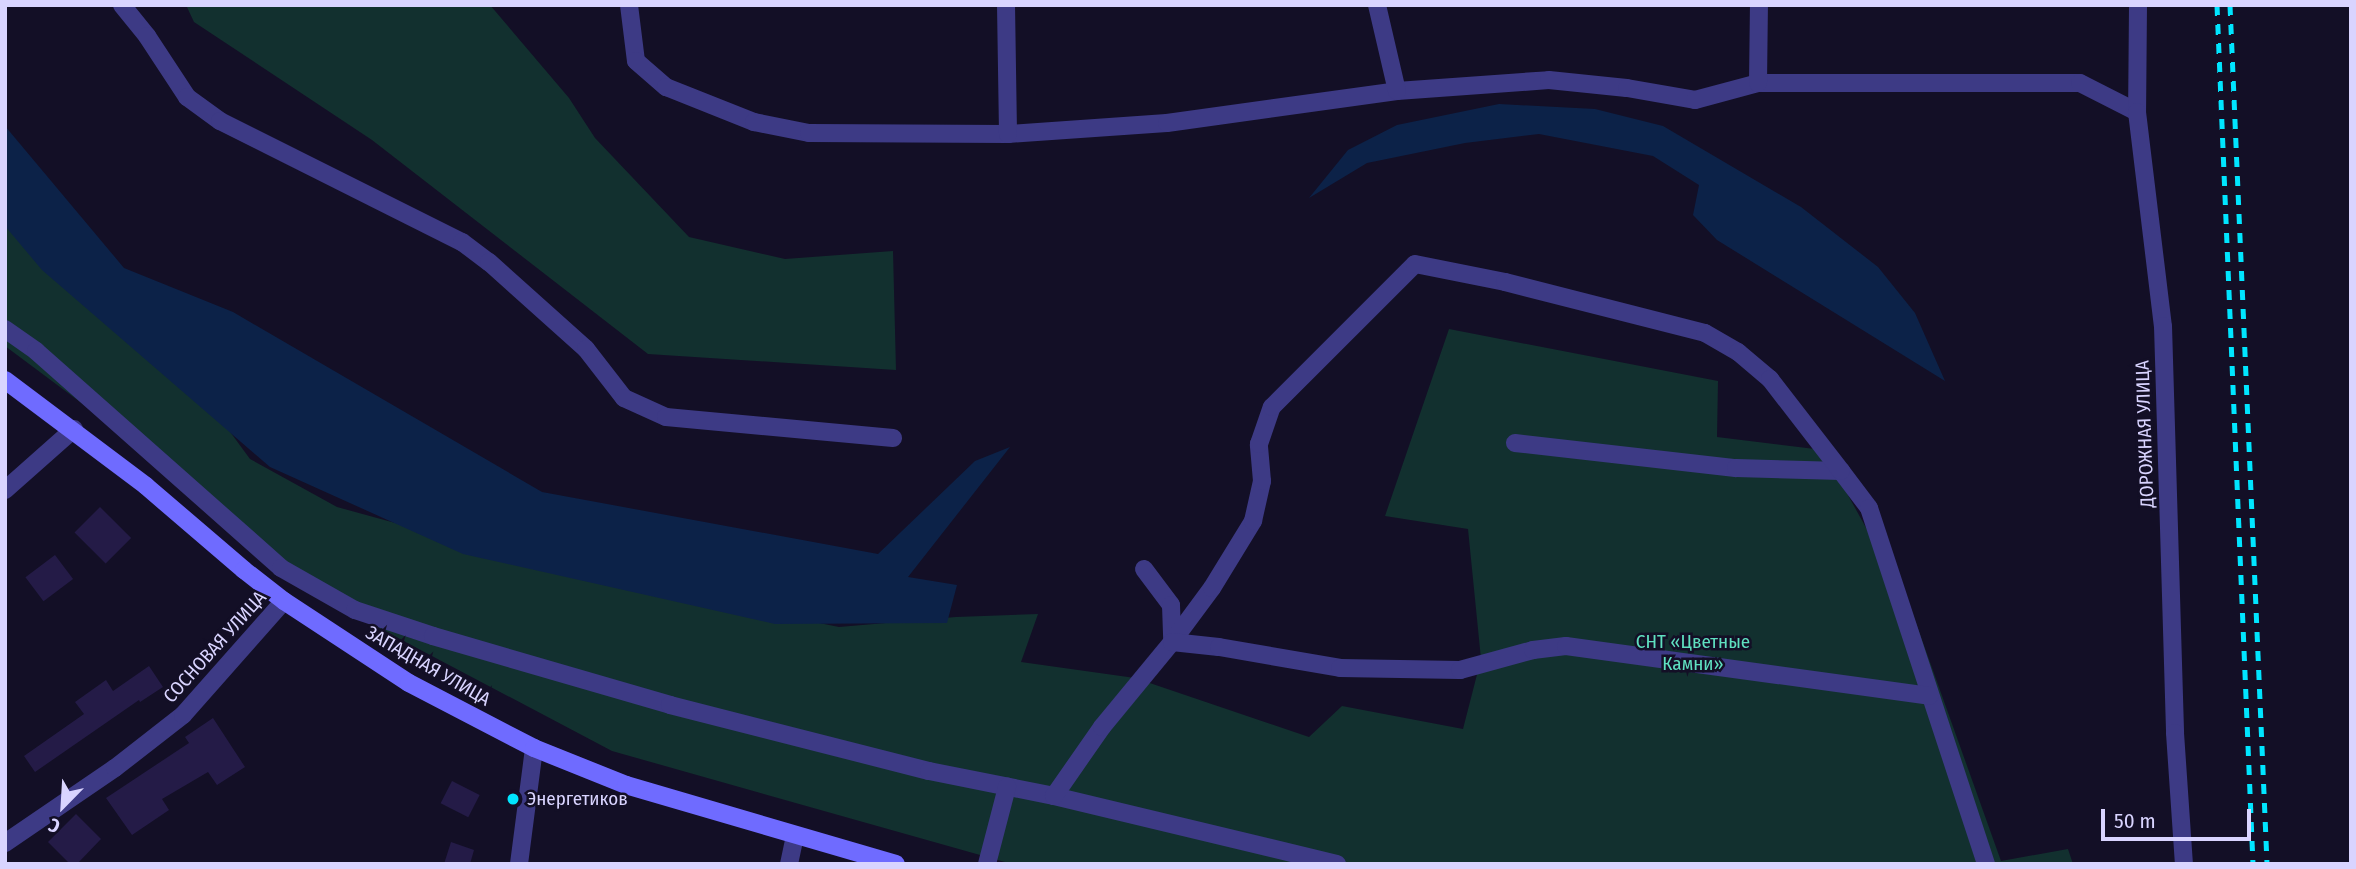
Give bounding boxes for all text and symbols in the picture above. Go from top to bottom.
street label: ДОРОЖНАЯ УЛИЦА [2131,360,2159,508]
street label: СОСНОВАЯ УЛИЦА [159,586,271,708]
street label: ЗАПАДНАЯ УЛИЦА [362,621,494,711]
park label: СНТ «Цветные Камни» [1636,631,1750,675]
north arrow [28,771,98,841]
place label: Энергетиков [527,788,628,810]
marker: Энергетиков [505,791,521,807]
scale bar [2104,796,2254,840]
text: 50 m [2114,808,2156,834]
text: С [45,813,63,838]

